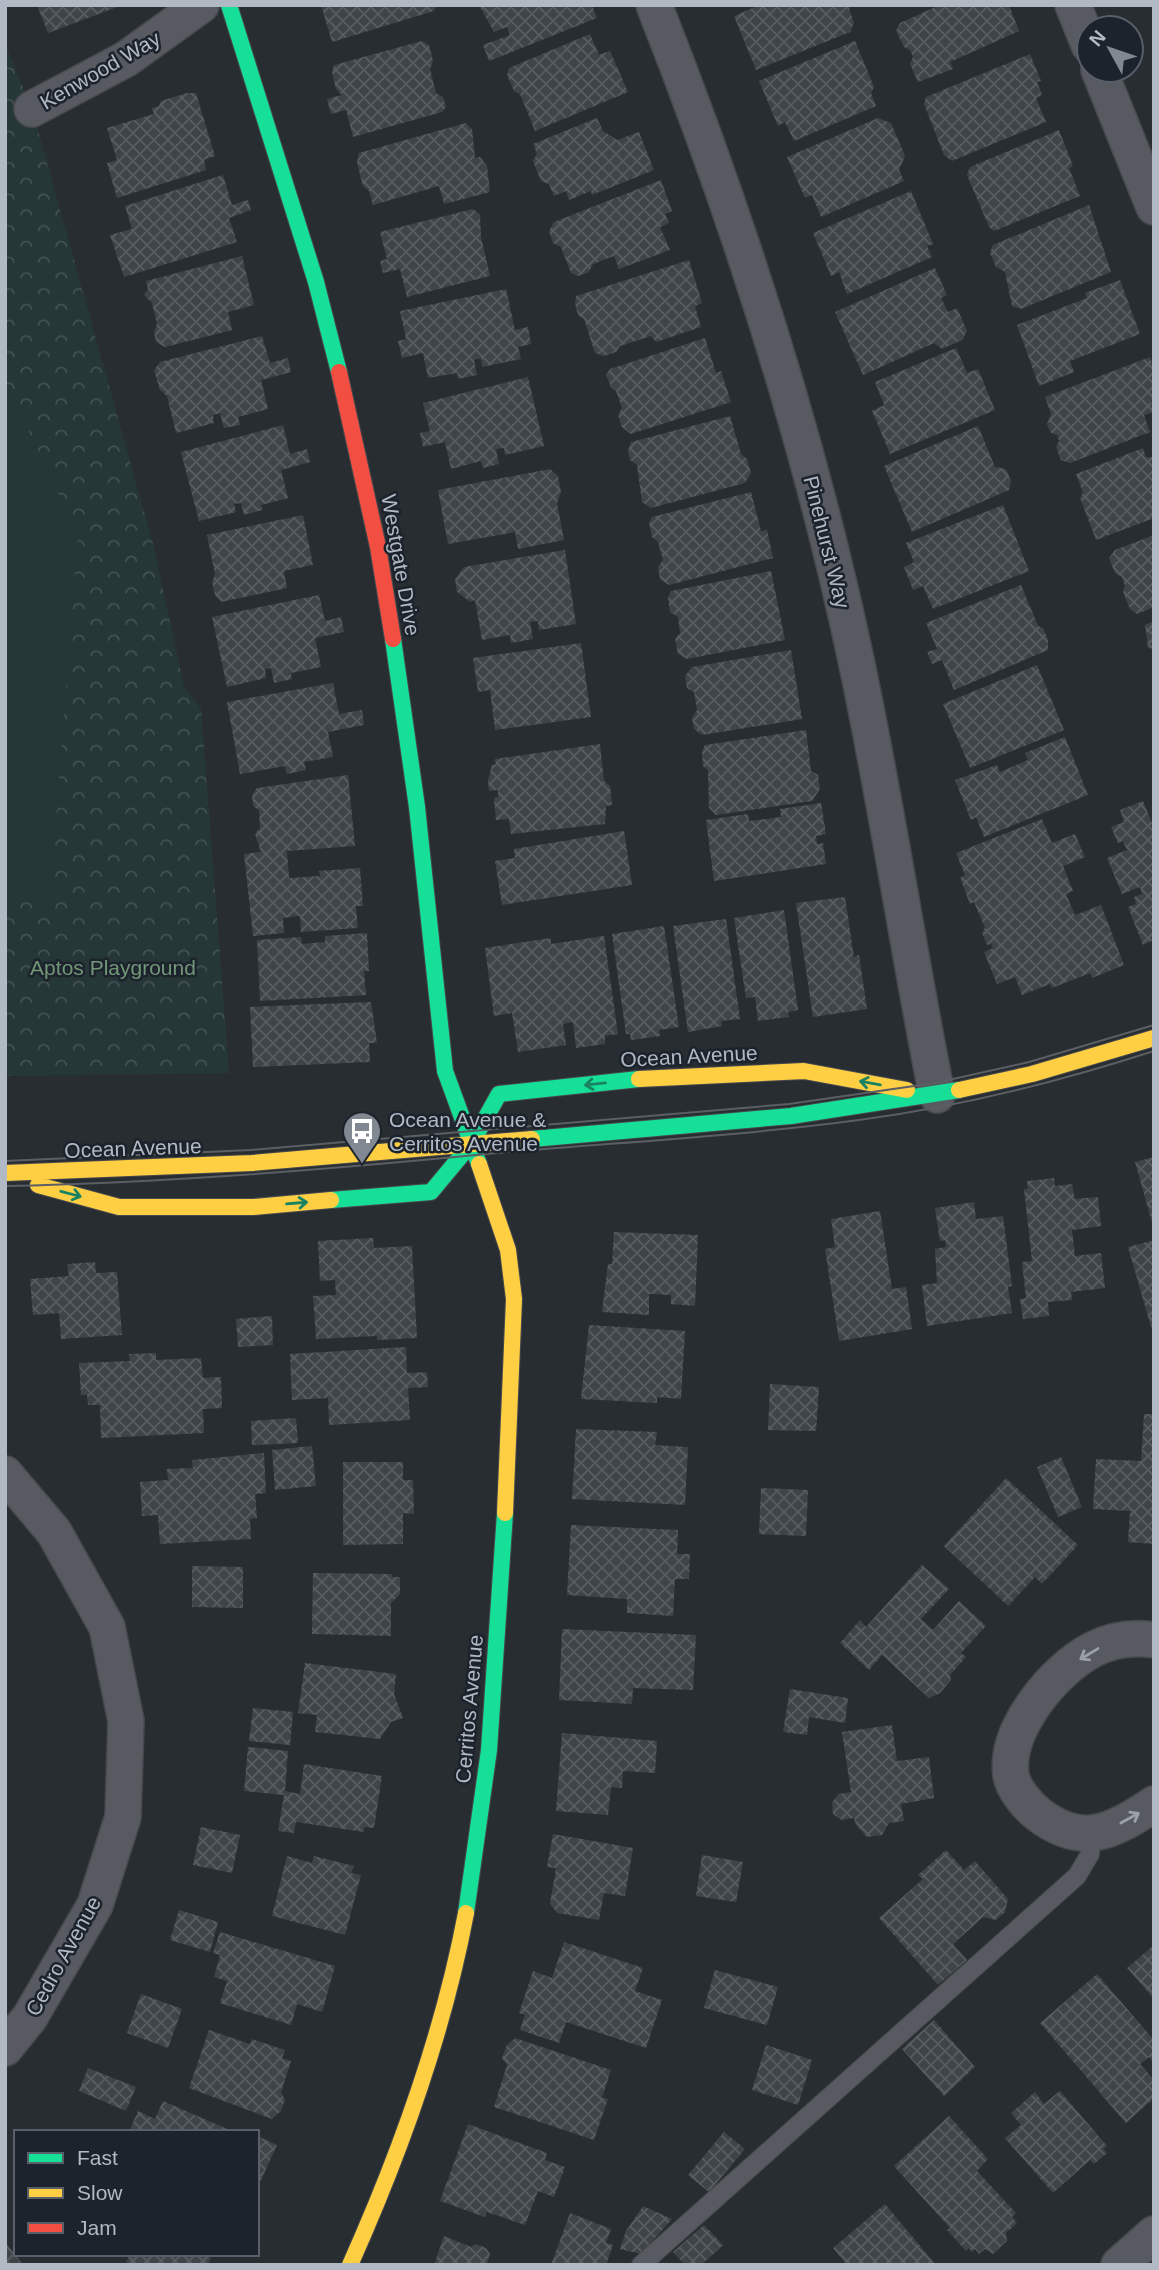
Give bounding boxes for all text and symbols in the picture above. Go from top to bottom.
north arrow [1075,14,1145,84]
street label: Kenwood Way [36,26,164,114]
text: N [1085,26,1110,50]
street label: Pinehurst Way [799,473,855,611]
street label: Westgate Drive [377,493,425,637]
park label: Aptos Playground [30,956,196,979]
street label: Ocean Avenue [620,1041,758,1071]
one-way arrow [859,1076,882,1089]
one-way arrow [584,1077,607,1090]
place label: Ocean Avenue & Cerritos Avenue [389,1108,546,1155]
bus stop icon: Ocean Avenue & Cerritos Avenue [341,1110,383,1165]
street label: Ocean Avenue [64,1134,202,1162]
one-way arrow [59,1188,82,1201]
one-way arrow [285,1196,308,1209]
street label: Cerritos Avenue [451,1634,487,1784]
one-way arrow [1080,1647,1100,1661]
one-way arrow [1119,1811,1140,1825]
street label: Cedro Avenue [21,1892,105,2020]
legend [14,2130,259,2256]
text: Fast [77,2146,118,2169]
text: Slow [77,2181,123,2204]
text: Jam [77,2216,117,2239]

